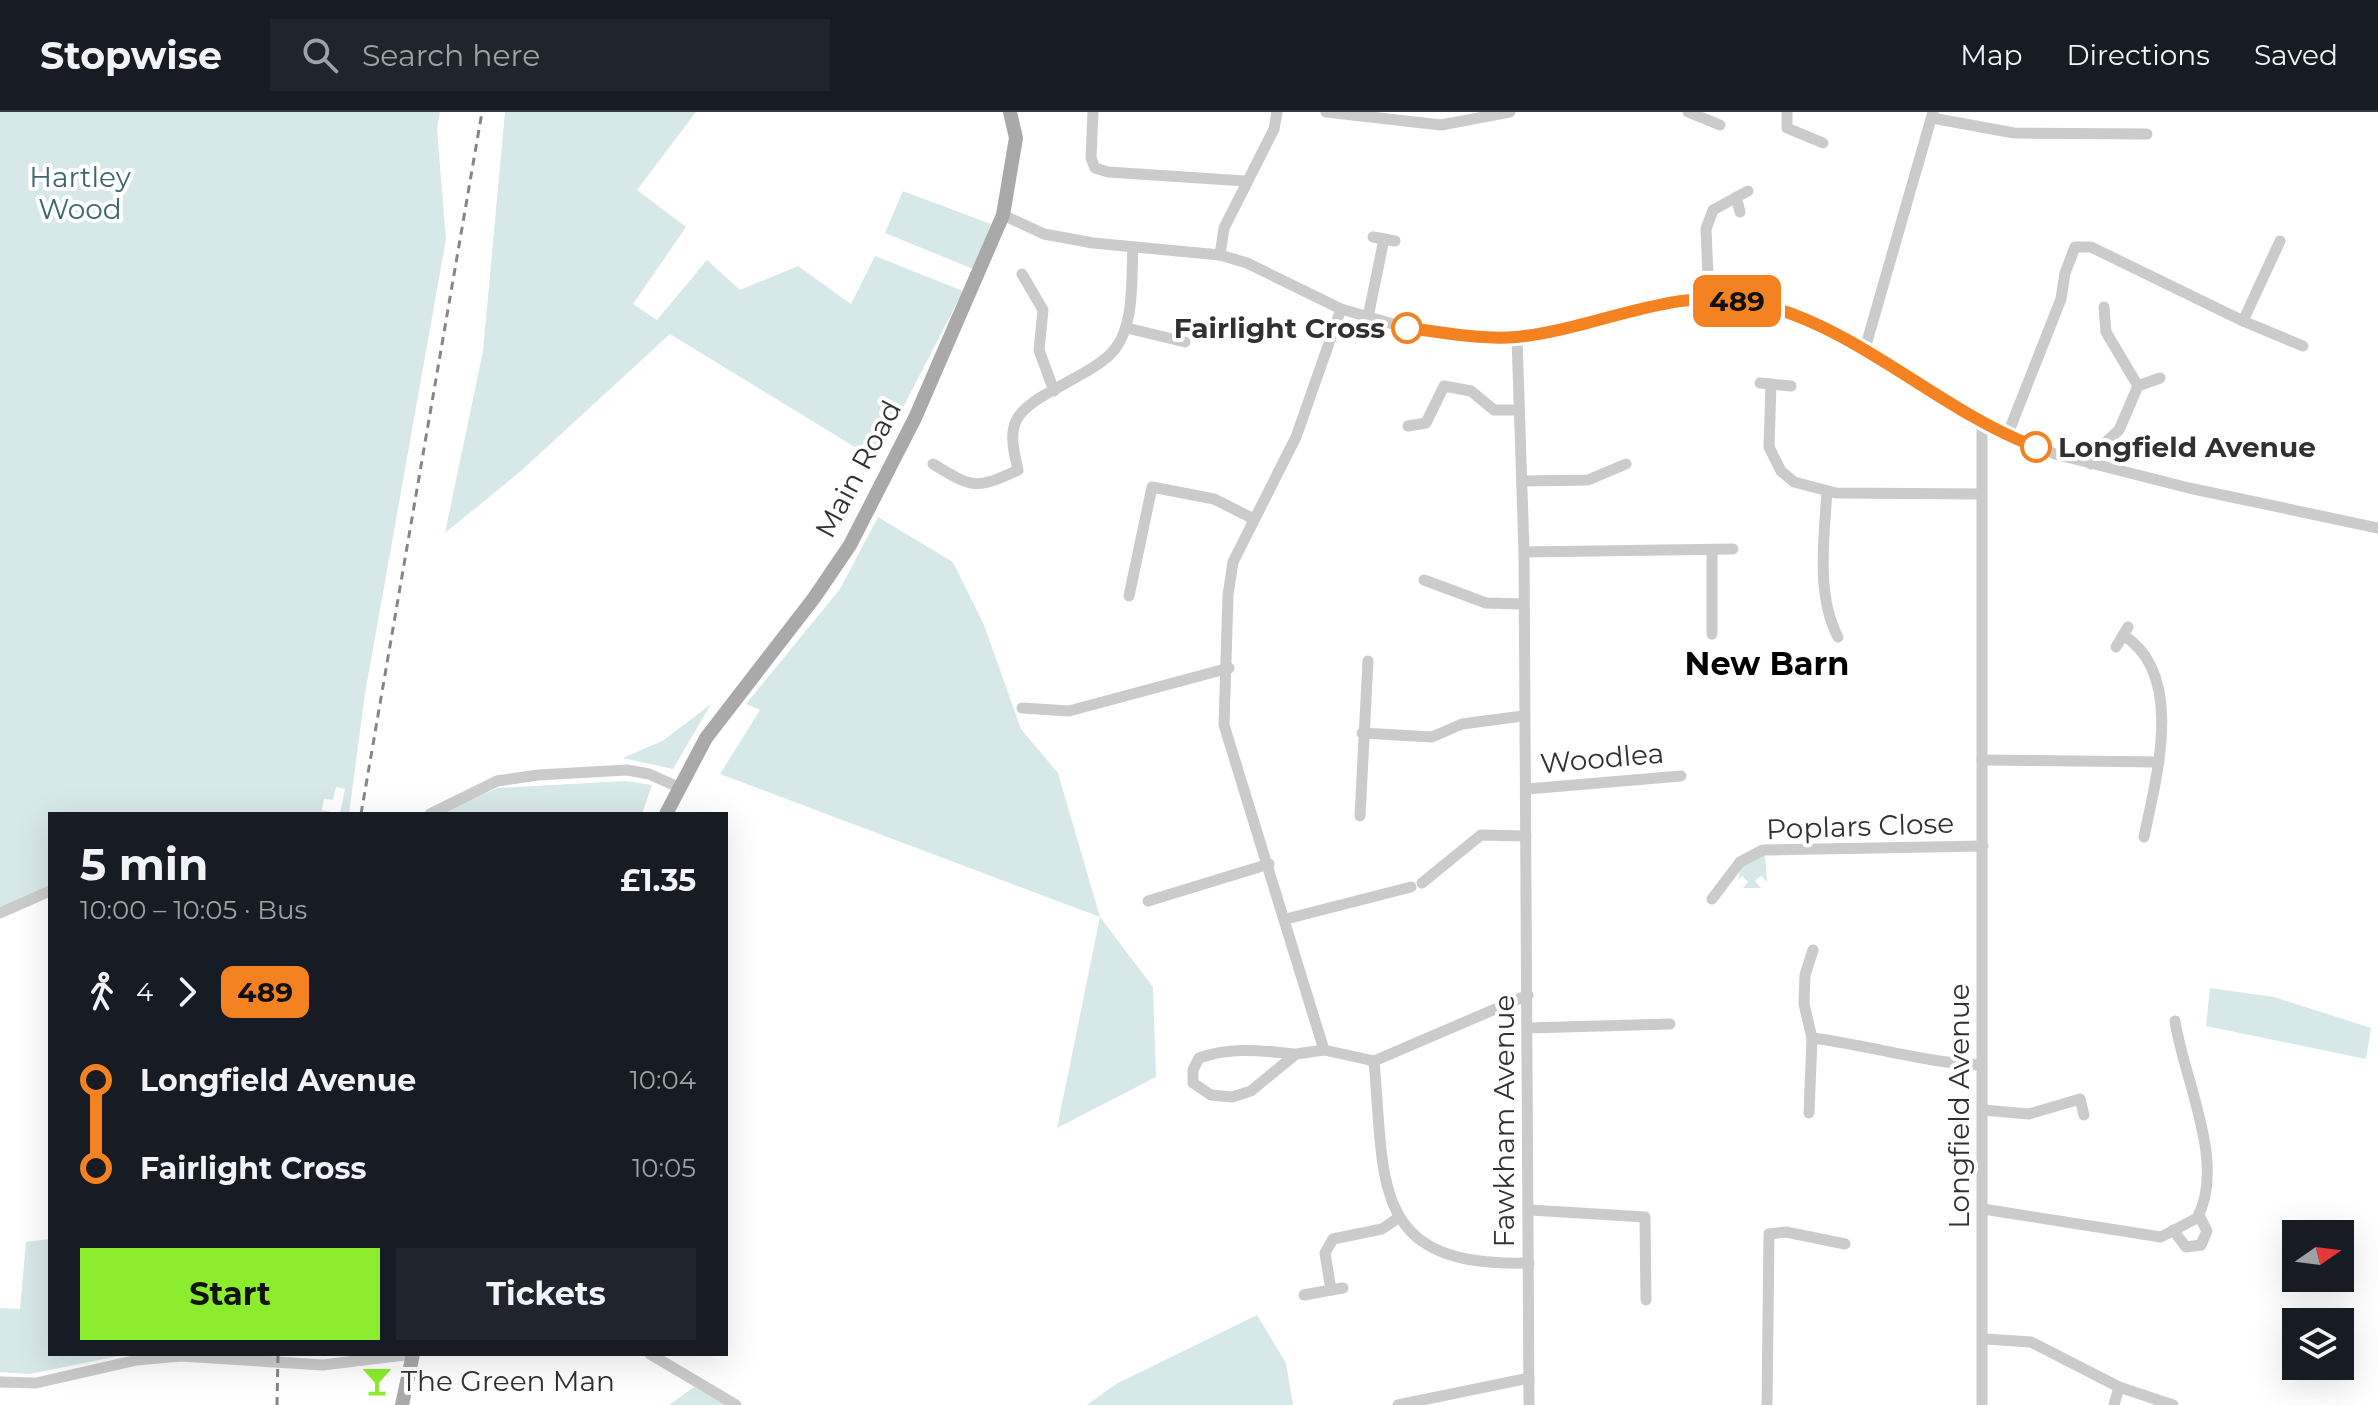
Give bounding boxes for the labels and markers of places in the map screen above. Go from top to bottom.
place label: Fairlight Cross [1174,311,1385,345]
marker: Fairlight Cross [1392,313,1422,343]
place label: Longfield Avenue [2058,430,2316,464]
marker: Longfield Avenue [2021,432,2051,462]
bar icon: The Green Man [360,1364,394,1398]
place label: The Green Man [401,1364,615,1398]

